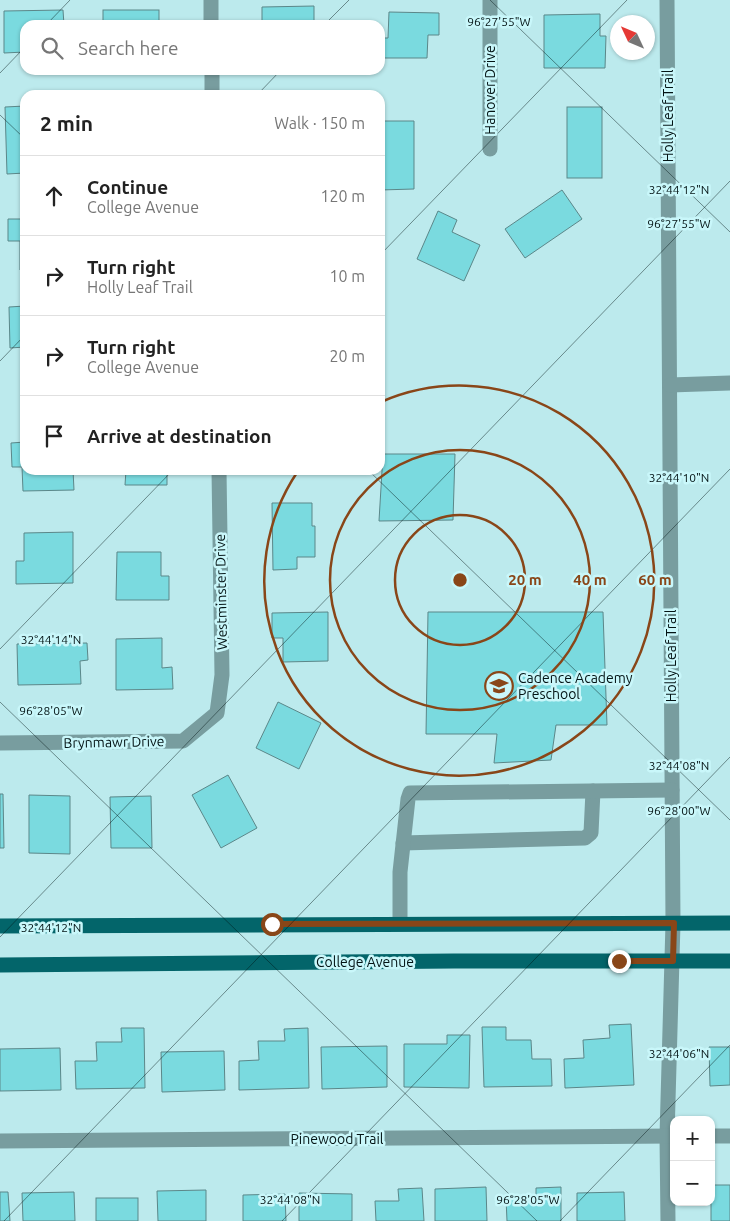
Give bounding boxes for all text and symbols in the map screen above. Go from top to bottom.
text: 96°27'55"W [467,15,531,28]
north arrow [610,15,655,60]
search box [20,20,385,75]
icon: search [38,34,66,62]
text: Search here [78,37,178,59]
street label: Hanover Drive [482,45,498,135]
street label: Holly Leaf Trail [660,69,676,162]
text: 2 min [40,111,93,135]
text: Walk · 150 m [274,114,365,132]
text: Continue [87,176,168,198]
icon: ahead [40,182,68,210]
text: 32°44'12"N [649,183,709,196]
text: 120 m [320,187,365,205]
text: College Avenue [87,198,199,216]
text: 96°27'55"W [647,217,711,230]
text: Turn right [87,256,175,278]
icon: right [40,262,68,290]
text: 10 m [329,267,365,285]
text: Holly Leaf Trail [87,278,193,296]
text: Turn right [87,336,175,358]
icon: right [40,342,68,370]
text: 20 m [329,347,365,365]
text: College Avenue [87,358,199,376]
icon: arrive [40,422,68,450]
text: Arrive at destination [87,425,272,447]
text: 32°44'10"N [649,471,709,484]
street label: Westminster Drive [212,534,230,650]
centre of rings [451,571,469,589]
text: 20 m [508,571,542,588]
text: 40 m [573,571,607,588]
text: 60 m [638,571,672,588]
street label: Holly Leaf Trail [663,609,679,702]
text: 32°44'14"N [21,633,81,646]
place label: Cadence Academy Preschool [518,670,633,702]
school or university icon: Cadence Academy Preschool [484,671,514,701]
text: 96°28'05"W [19,704,83,717]
street label: Brynmawr Drive [63,733,165,751]
text: 32°44'08"N [649,759,709,772]
text: 96°28'00"W [647,804,711,817]
route start [261,913,284,936]
text: 32°44'12"N [21,921,81,934]
route end [608,950,631,973]
street label: College Avenue [316,954,414,970]
text: 32°44'06"N [649,1047,709,1060]
map controls [670,1116,715,1206]
button: + [670,1116,715,1161]
street label: Pinewood Trail [291,1131,384,1147]
button: − [670,1161,715,1206]
text: 32°44'08"N [260,1193,320,1206]
text: 96°28'05"W [496,1193,560,1206]

